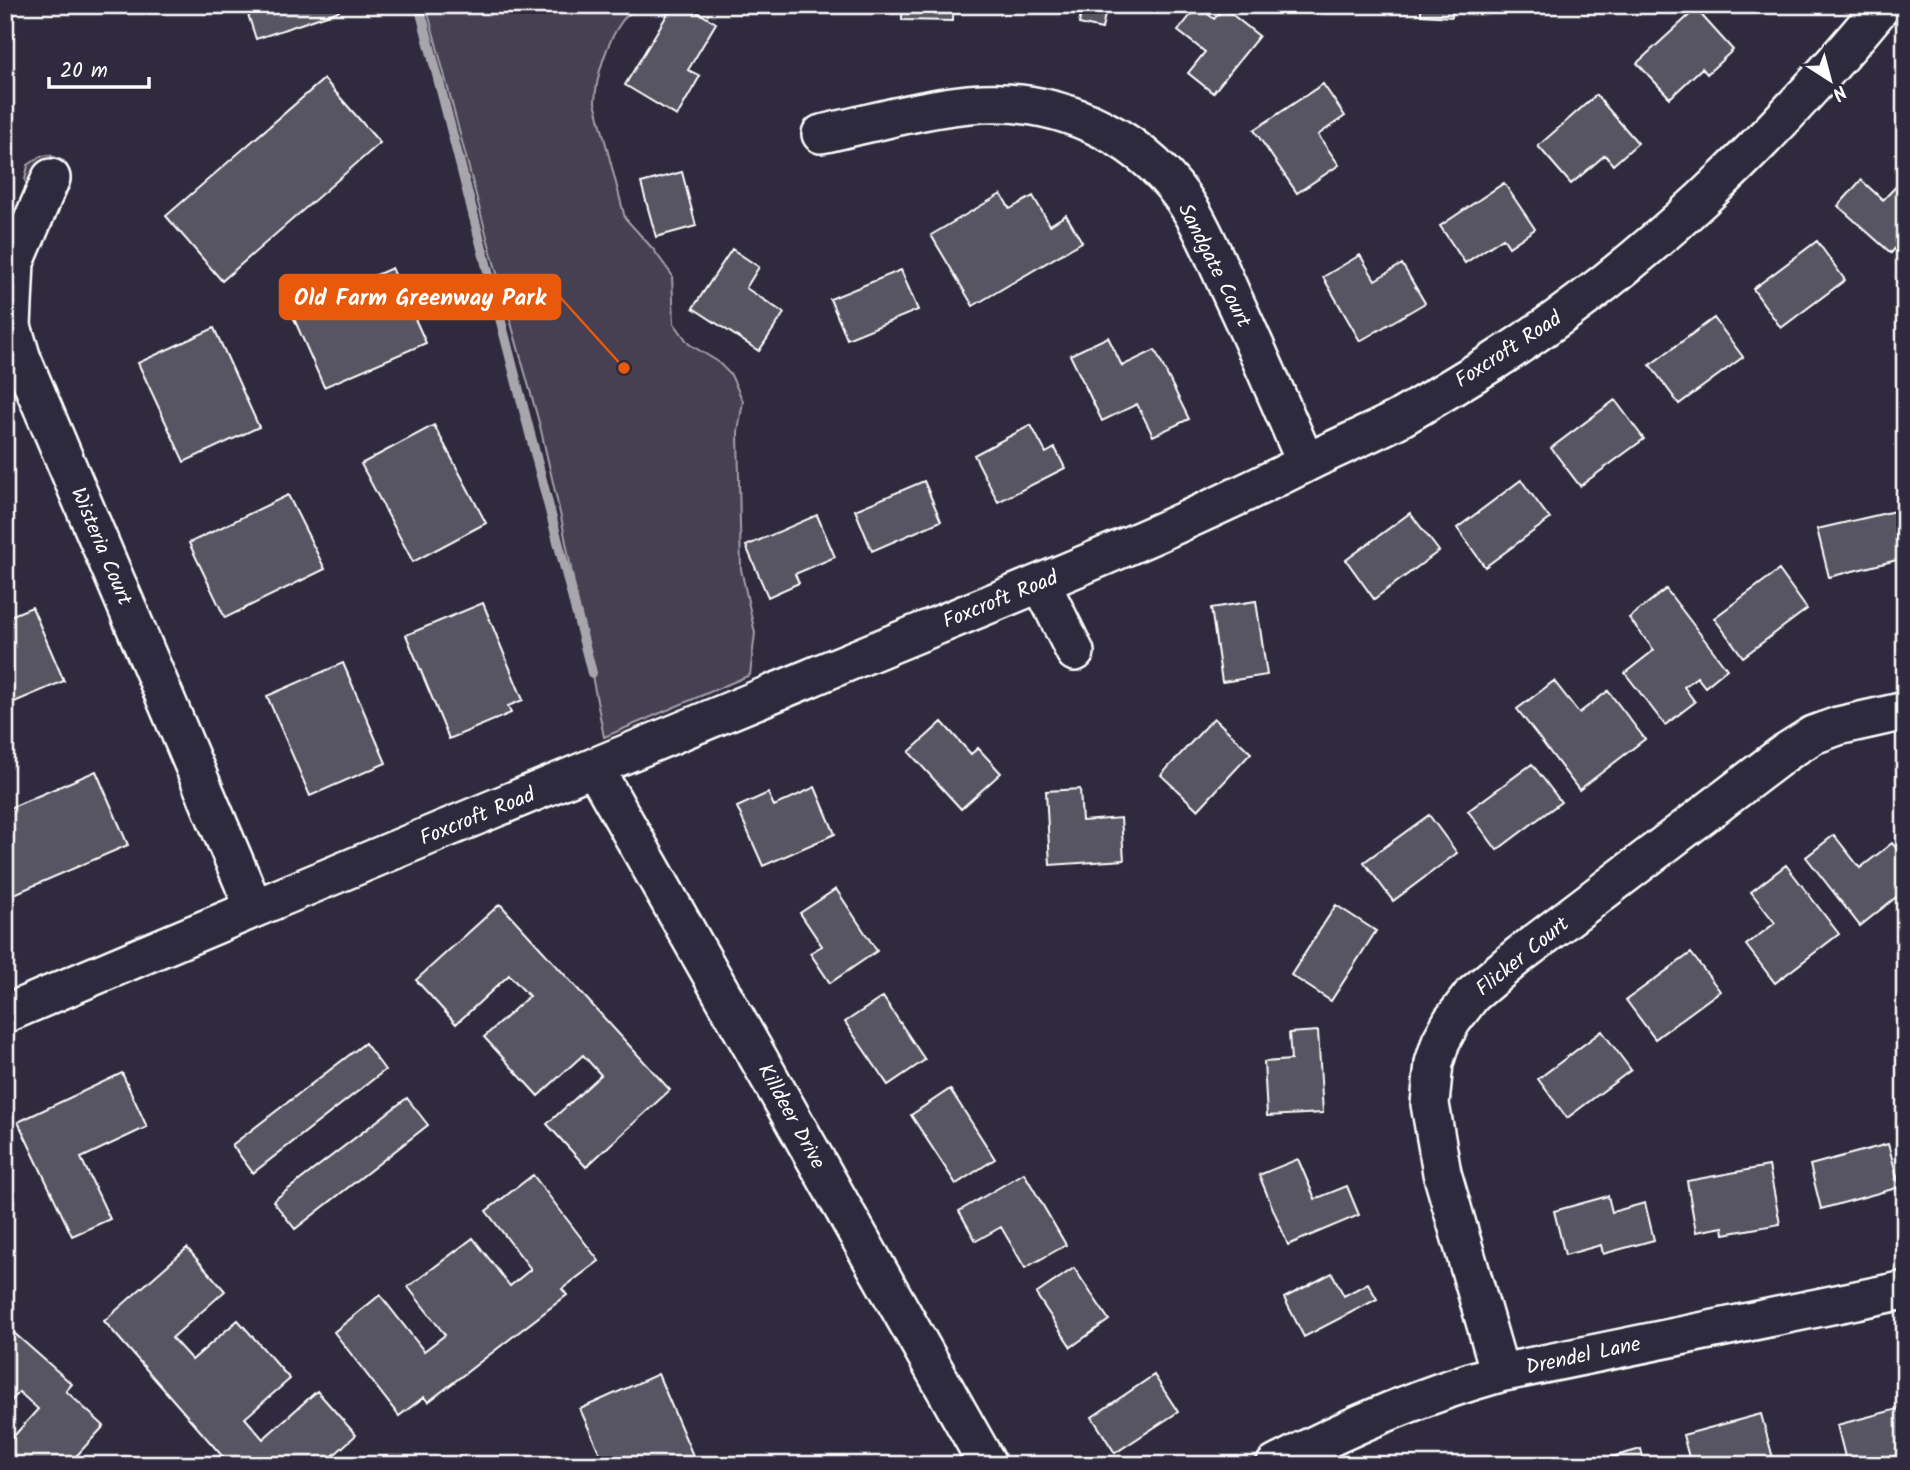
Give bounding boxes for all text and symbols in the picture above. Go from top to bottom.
scale bar [49,46,149,90]
north arrow [1794,46,1864,116]
text: 20 m [60,55,108,88]
text: N [1825,76,1852,108]
street label: Sandgate Court [1168,198,1260,334]
callout: Old Farm Greenway Park [280,275,560,319]
text: Old Farm Greenway Park [294,281,547,317]
street label: Foxcroft Road [1449,303,1569,397]
street label: Wisteria Court [61,482,141,612]
street label: Foxcroft Road [938,562,1064,639]
street label: Foxcroft Road [415,779,541,856]
street label: Flicker Court [1469,908,1578,1005]
street label: Killdeer Drive [748,1058,834,1176]
street label: Drendel Lane [1523,1328,1644,1385]

